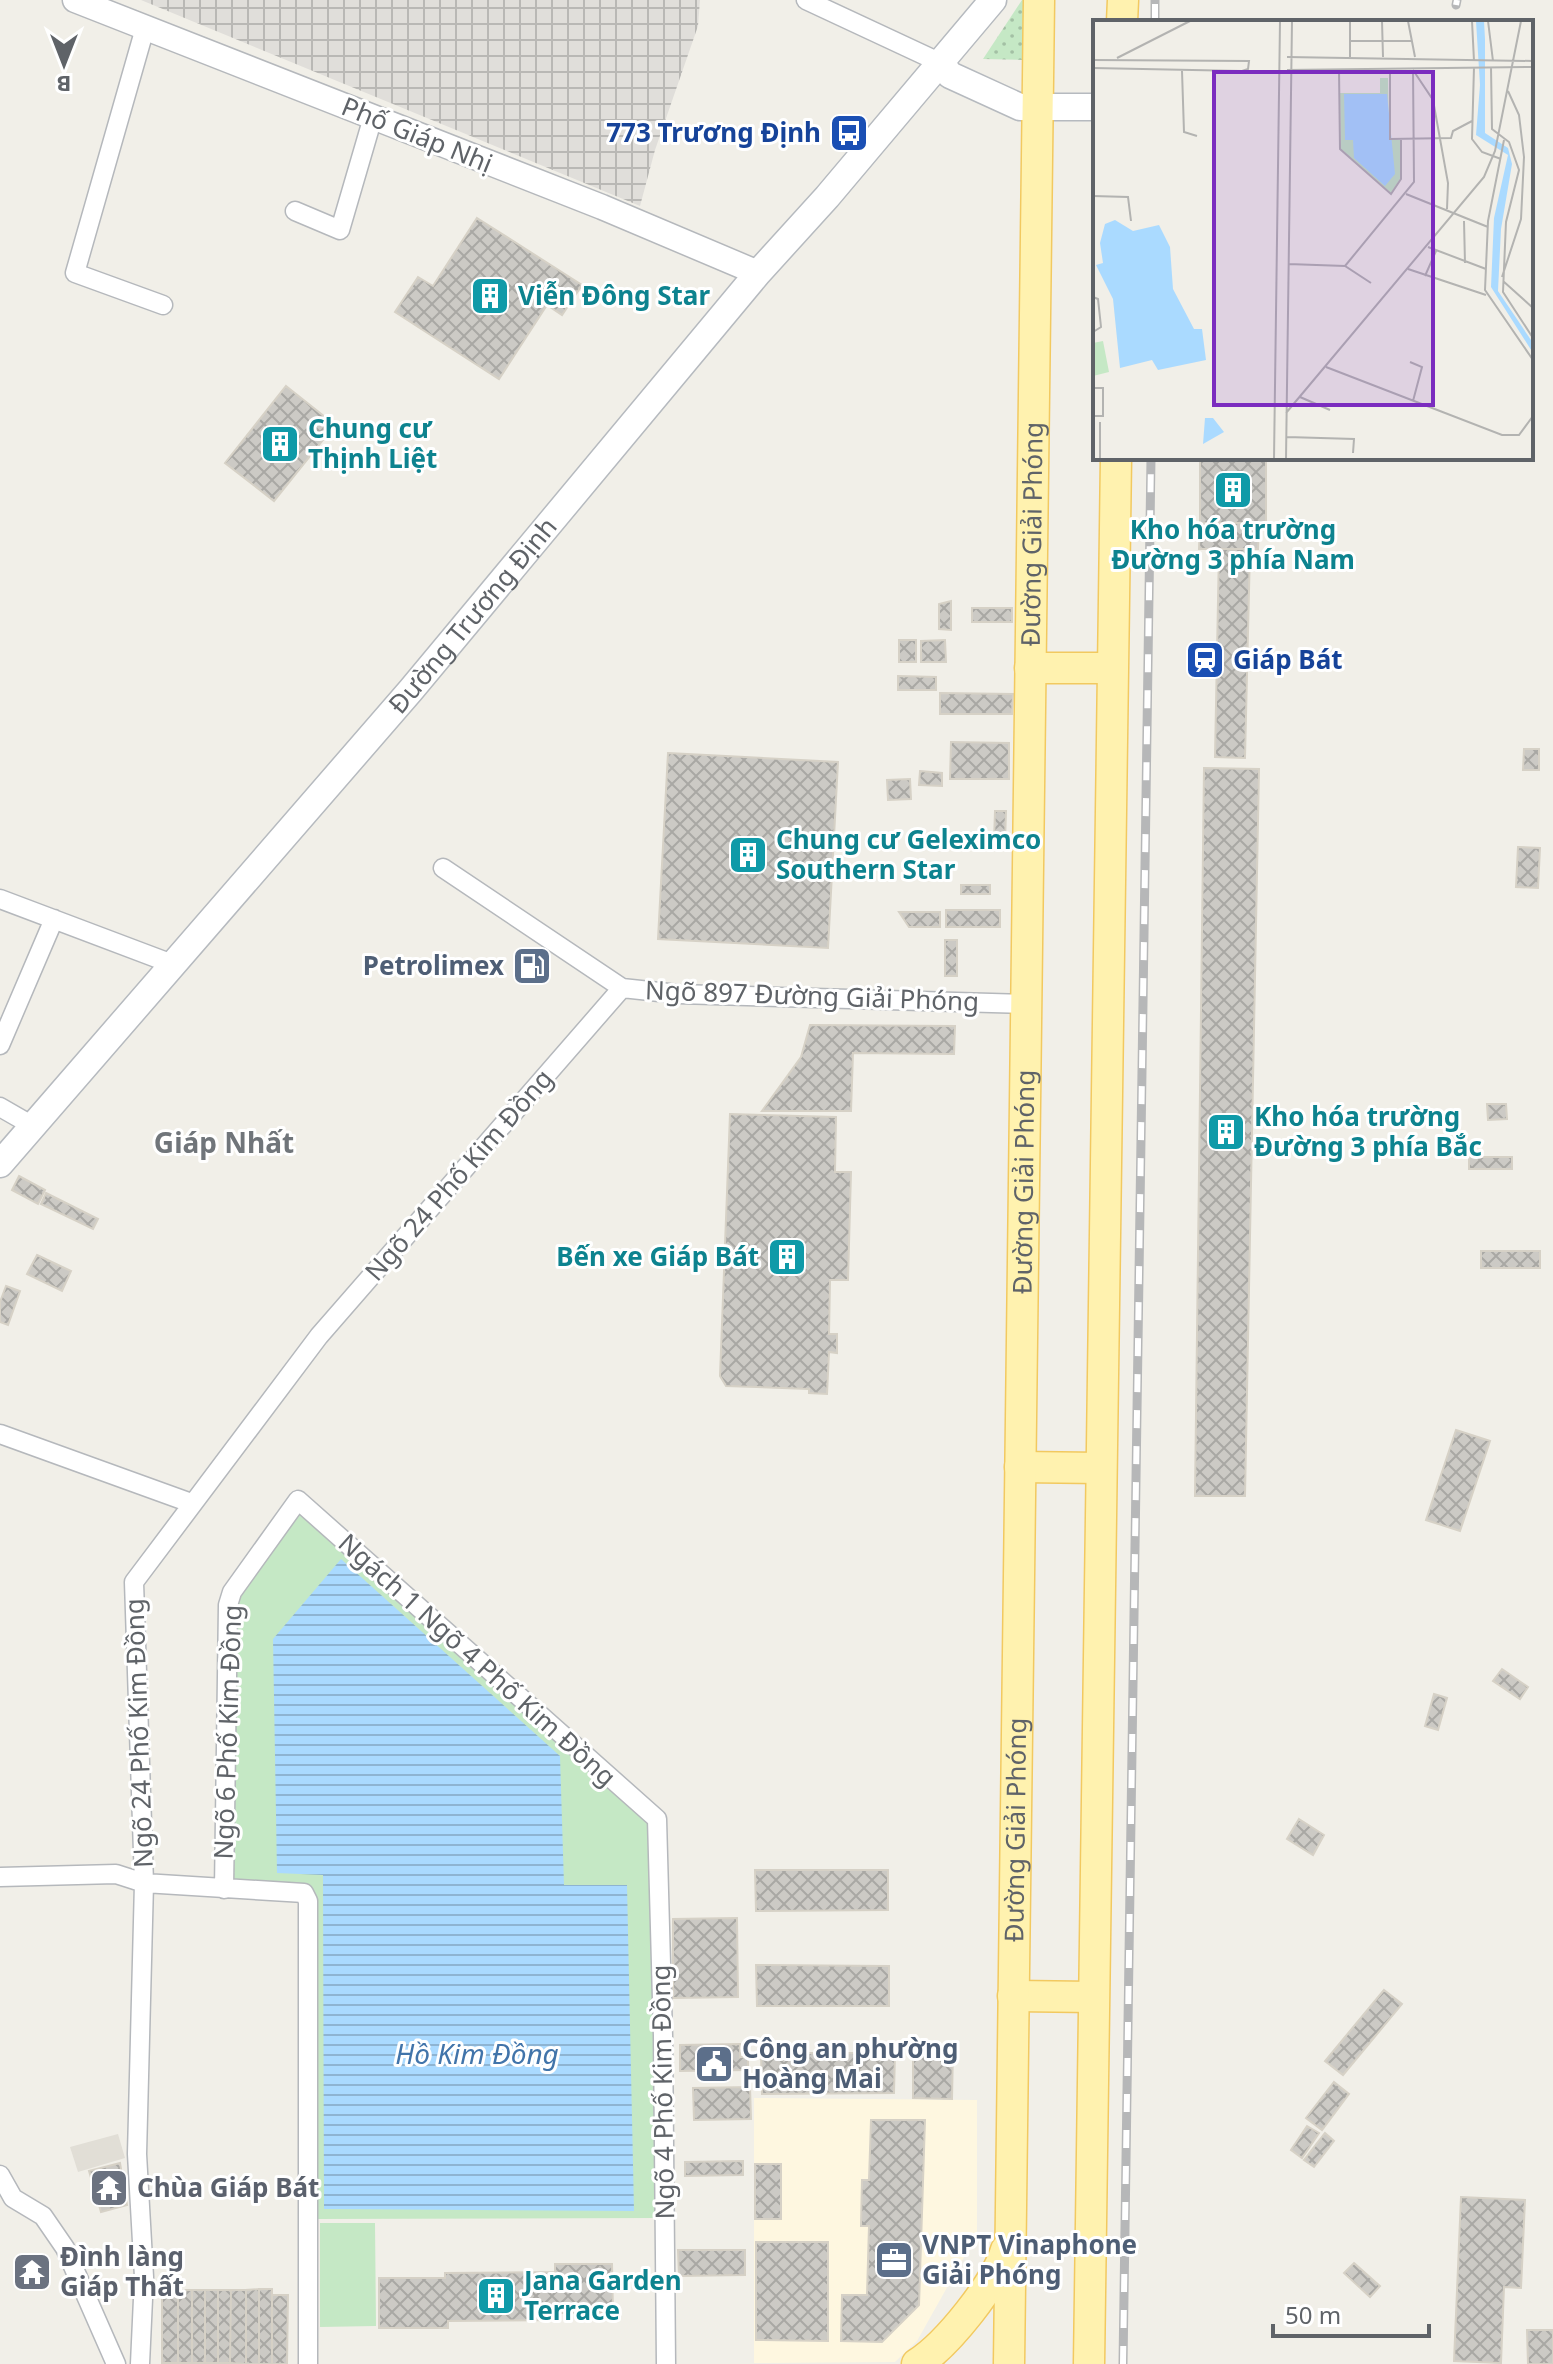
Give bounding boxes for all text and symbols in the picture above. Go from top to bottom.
inset map [1093,20,1533,460]
north arrow [24,24,104,104]
text: B [57,70,71,100]
street label: Phố Giáp Nhị [337,87,498,181]
bus stop icon: 773 Trương Định [828,112,870,154]
place label: 773 Trương Định [606,114,821,150]
building icon: Viễn Đông Star [469,275,511,317]
place label: Viễn Đông Star [518,277,710,313]
place label: Chung cư Thịnh Liệt [308,410,437,476]
street label: Đường Giải Phóng [1012,422,1051,647]
building icon: Chung cư Thịnh Liệt [259,423,301,465]
building icon: Kho hóa trường Đường 3 phía Nam [1212,469,1254,511]
street label: Đường Trương Định [380,509,564,721]
place label: Kho hóa trường Đường 3 phía Nam [1111,511,1355,577]
station icon: Giáp Bát [1184,639,1226,681]
place label: Giáp Bát [1233,641,1343,677]
place label: Chung cư Geleximco Southern Star [776,821,1041,887]
building icon: Chung cư Geleximco Southern Star [727,834,769,876]
fuel station icon: Petrolimex [511,945,553,987]
place label: Petrolimex [363,947,504,983]
street label: Ngõ 897 Đường Giải Phóng [644,971,980,1019]
street label: Ngõ 24 Phố Kim Đồng [356,1061,560,1288]
street label: Đường Giải Phóng [1004,1069,1042,1295]
place label: Kho hóa trường Đường 3 phía Bắc [1254,1098,1482,1164]
building icon: Kho hóa trường Đường 3 phía Bắc [1205,1111,1247,1153]
district label: Giáp Nhất [154,1123,294,1161]
building icon: Bến xe Giáp Bát [766,1236,808,1278]
place label: Bến xe Giáp Bát [556,1238,759,1274]
street label: Ngách 1 Ngõ 4 Phố Kim Đồng [331,1525,624,1794]
street label: Ngõ 24 Phố Kim Đồng [115,1598,161,1868]
street label: Ngõ 6 Phố Kim Đồng [205,1604,249,1860]
street label: Đường Giải Phóng [995,1717,1034,1943]
street label: Ngõ 4 Phố Kim Đồng [642,1964,682,2220]
place label: Công an phường Hoàng Mai [742,2030,958,2096]
water label: Hồ Kim Đồng [395,2034,559,2072]
public building icon: Công an phường Hoàng Mai [693,2043,735,2085]
temple icon: Chùa Giáp Bát [88,2167,130,2209]
place label: Chùa Giáp Bát [137,2169,319,2205]
place label: VNPT Vinaphone Giải Phóng [922,2226,1137,2292]
place label: Đình làng Giáp Thất [60,2238,184,2304]
office icon: VNPT Vinaphone Giải Phóng [873,2239,915,2281]
temple icon: Đình làng Giáp Thất [11,2251,53,2293]
place label: Jana Garden Terrace [522,2262,682,2328]
building icon: Jana Garden Terrace [475,2275,517,2317]
scale bar [1273,2288,1429,2338]
text: 50 m [1285,2298,1341,2331]

